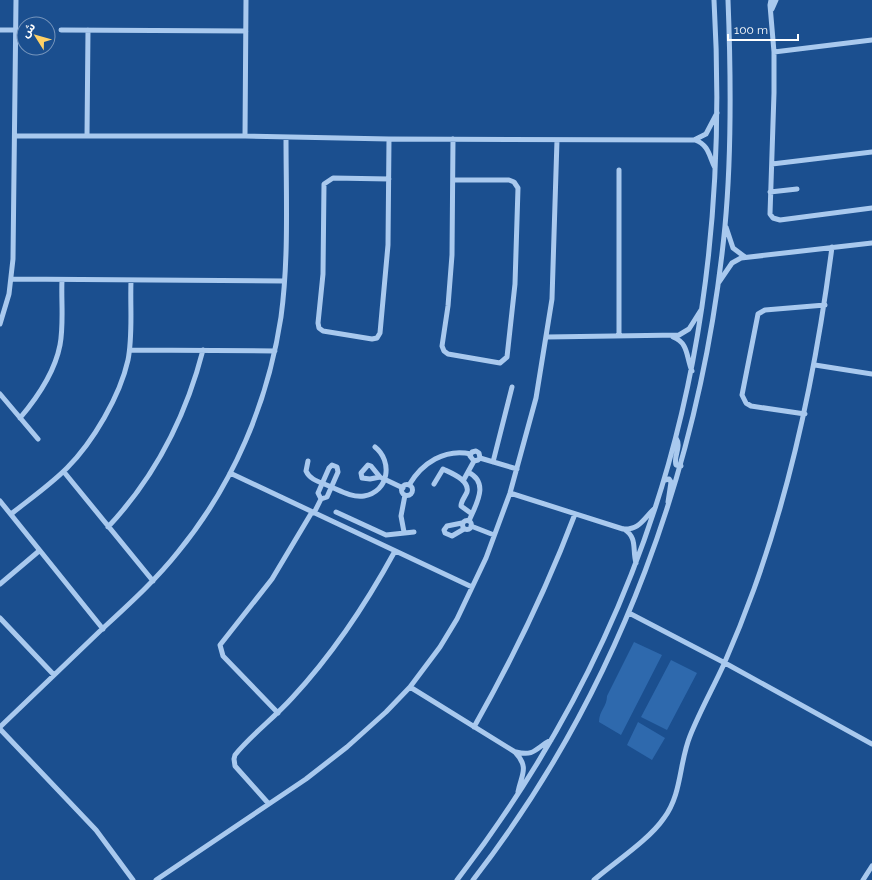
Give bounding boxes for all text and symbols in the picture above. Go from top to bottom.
north arrow [16,16,56,56]
scale bar [728,16,798,42]
text: ش [19,20,38,40]
text: 100 m [734,23,768,37]

